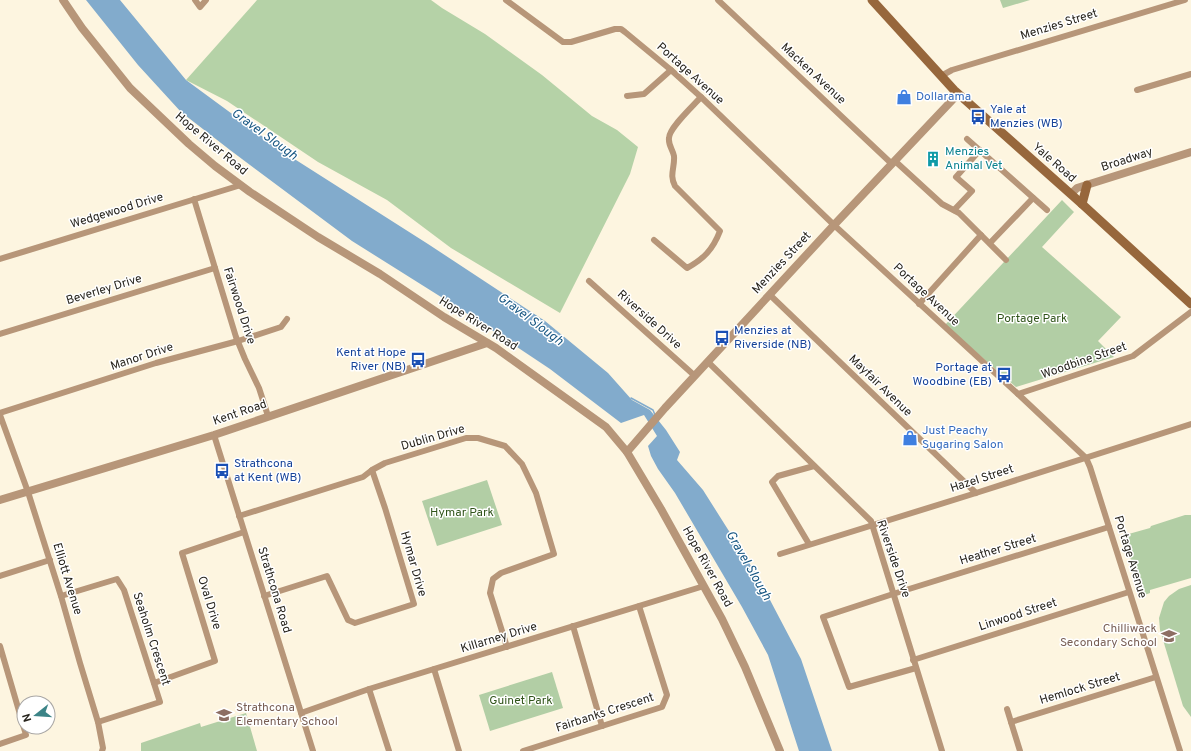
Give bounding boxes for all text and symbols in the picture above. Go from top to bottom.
street label: Menzies Street [1018,6,1100,44]
street label: Portage Avenue [653,39,727,109]
street label: Macken Avenue [777,40,849,108]
shop icon: Dollarama [895,88,913,106]
place label: Dollarama [916,89,971,105]
place label: Yale at Menzies (WB) [990,102,1063,132]
water label: Gravel Slough [228,106,300,164]
bus stop icon: Yale at Menzies (WB) [969,108,987,126]
street label: Hope River Road [171,109,251,179]
street label: Yale Road [1029,139,1079,187]
place label: Menzies Animal Vet [945,144,1003,174]
street label: Broadway [1099,144,1155,176]
building icon: Menzies Animal Vet [924,150,942,168]
street label: Wedgewood Drive [69,189,165,233]
street label: Menzies Street [749,228,815,298]
street label: Portage Avenue [889,260,963,330]
street label: Fairwood Drive [219,265,259,347]
street label: Beverley Drive [64,271,144,309]
street label: Riverside Drive [613,287,685,353]
water label: Gravel Slough [494,290,566,350]
street label: Hope River Road [435,293,521,355]
park label: Portage Park [997,311,1067,327]
place label: Menzies at Riverside (NB) [734,323,811,353]
bus stop icon: Menzies at Riverside (NB) [713,329,731,347]
street label: Manor Drive [108,339,176,375]
street label: Woodbine Street [1039,339,1129,383]
place label: Kent at Hope River (NB) [336,345,406,375]
bus stop icon: Kent at Hope River (NB) [409,351,427,369]
street label: Mayfair Avenue [845,352,915,420]
place label: Portage at Woodbine (EB) [913,360,992,390]
bus stop icon: Portage at Woodbine (EB) [995,366,1013,384]
street label: Kent Road [211,396,269,430]
street label: Dublin Drive [399,421,467,455]
place label: Just Peachy Sugaring Salon [922,423,1003,453]
shop icon: Just Peachy Sugaring Salon [901,429,919,447]
place label: Strathcona at Kent (WB) [234,456,301,486]
street label: Hazel Street [948,461,1016,497]
bus stop icon: Strathcona at Kent (WB) [213,462,231,480]
park label: Hymar Park [430,505,494,521]
street label: Portage Avenue [1110,514,1150,600]
street label: Riverside Drive [872,518,914,600]
street label: Hope River Road [678,524,736,610]
water label: Gravel Slough [722,528,774,604]
street label: Hymar Drive [396,529,430,599]
street label: Heather Street [958,531,1038,569]
street label: Elliott Avenue [48,541,86,617]
street label: Strathcona Road [253,545,295,635]
street label: Oval Drive [193,574,225,632]
street label: Seaholm Crescent [128,590,174,688]
street label: Linwood Street [977,595,1059,635]
street label: Killarney Drive [459,619,539,657]
place label: Chilliwack Secondary School [1060,621,1157,651]
school or university icon: Chilliwack Secondary School [1160,627,1178,645]
street label: Hemlock Street [1038,669,1122,709]
street label: Fairbanks Crescent [554,690,656,736]
park label: Guinet Park [489,693,553,709]
north arrow [16,695,56,735]
place label: Strathcona Elementary School [236,700,338,730]
school or university icon: Strathcona Elementary School [215,706,233,724]
text: N [20,712,35,723]

